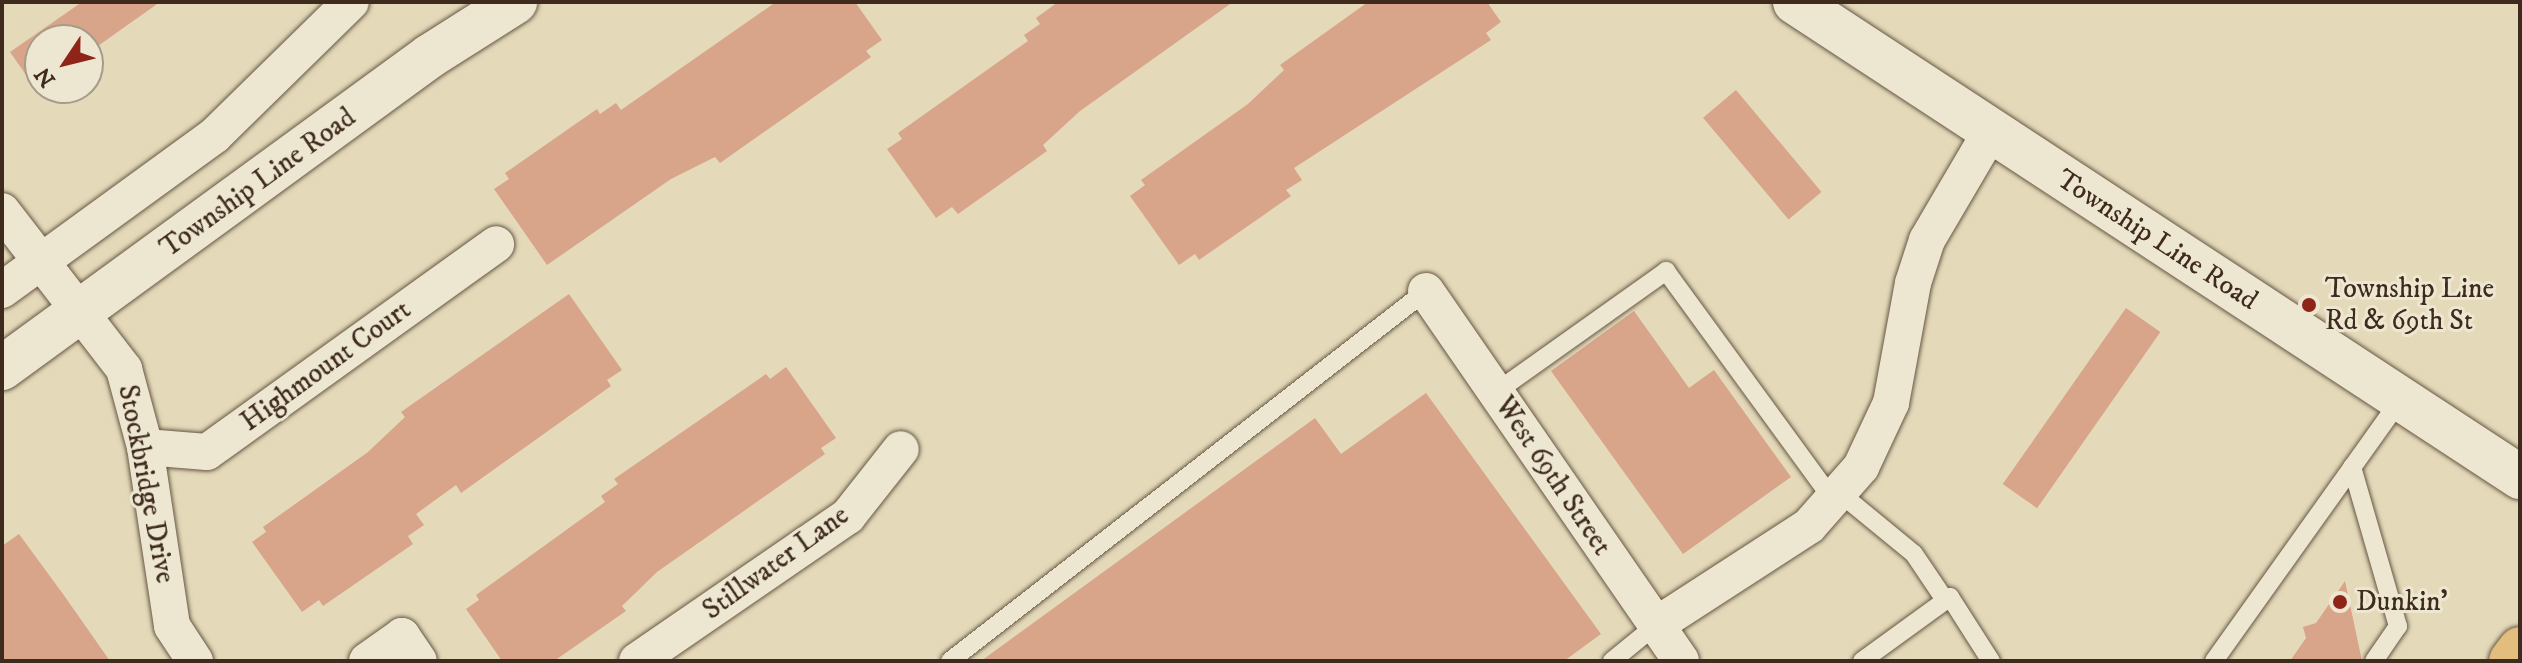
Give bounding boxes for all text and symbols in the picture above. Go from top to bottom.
north arrow [24,24,104,104]
text: N [29,62,62,92]
street label: Township Line Road [154,101,362,265]
street label: Township Line Road [2050,162,2264,318]
place label: Township Line Rd & 69th St [2325,272,2494,338]
street label: Highmount Court [235,293,417,439]
marker: Township Line Rd & 69th St [2300,296,2318,314]
street label: Stockbridge Drive [110,382,182,586]
street label: West 69th Street [1487,390,1619,562]
street label: Stillwater Lane [696,499,856,627]
place label: Dunkin' [2356,585,2448,619]
marker: Dunkin' [2331,593,2349,611]

